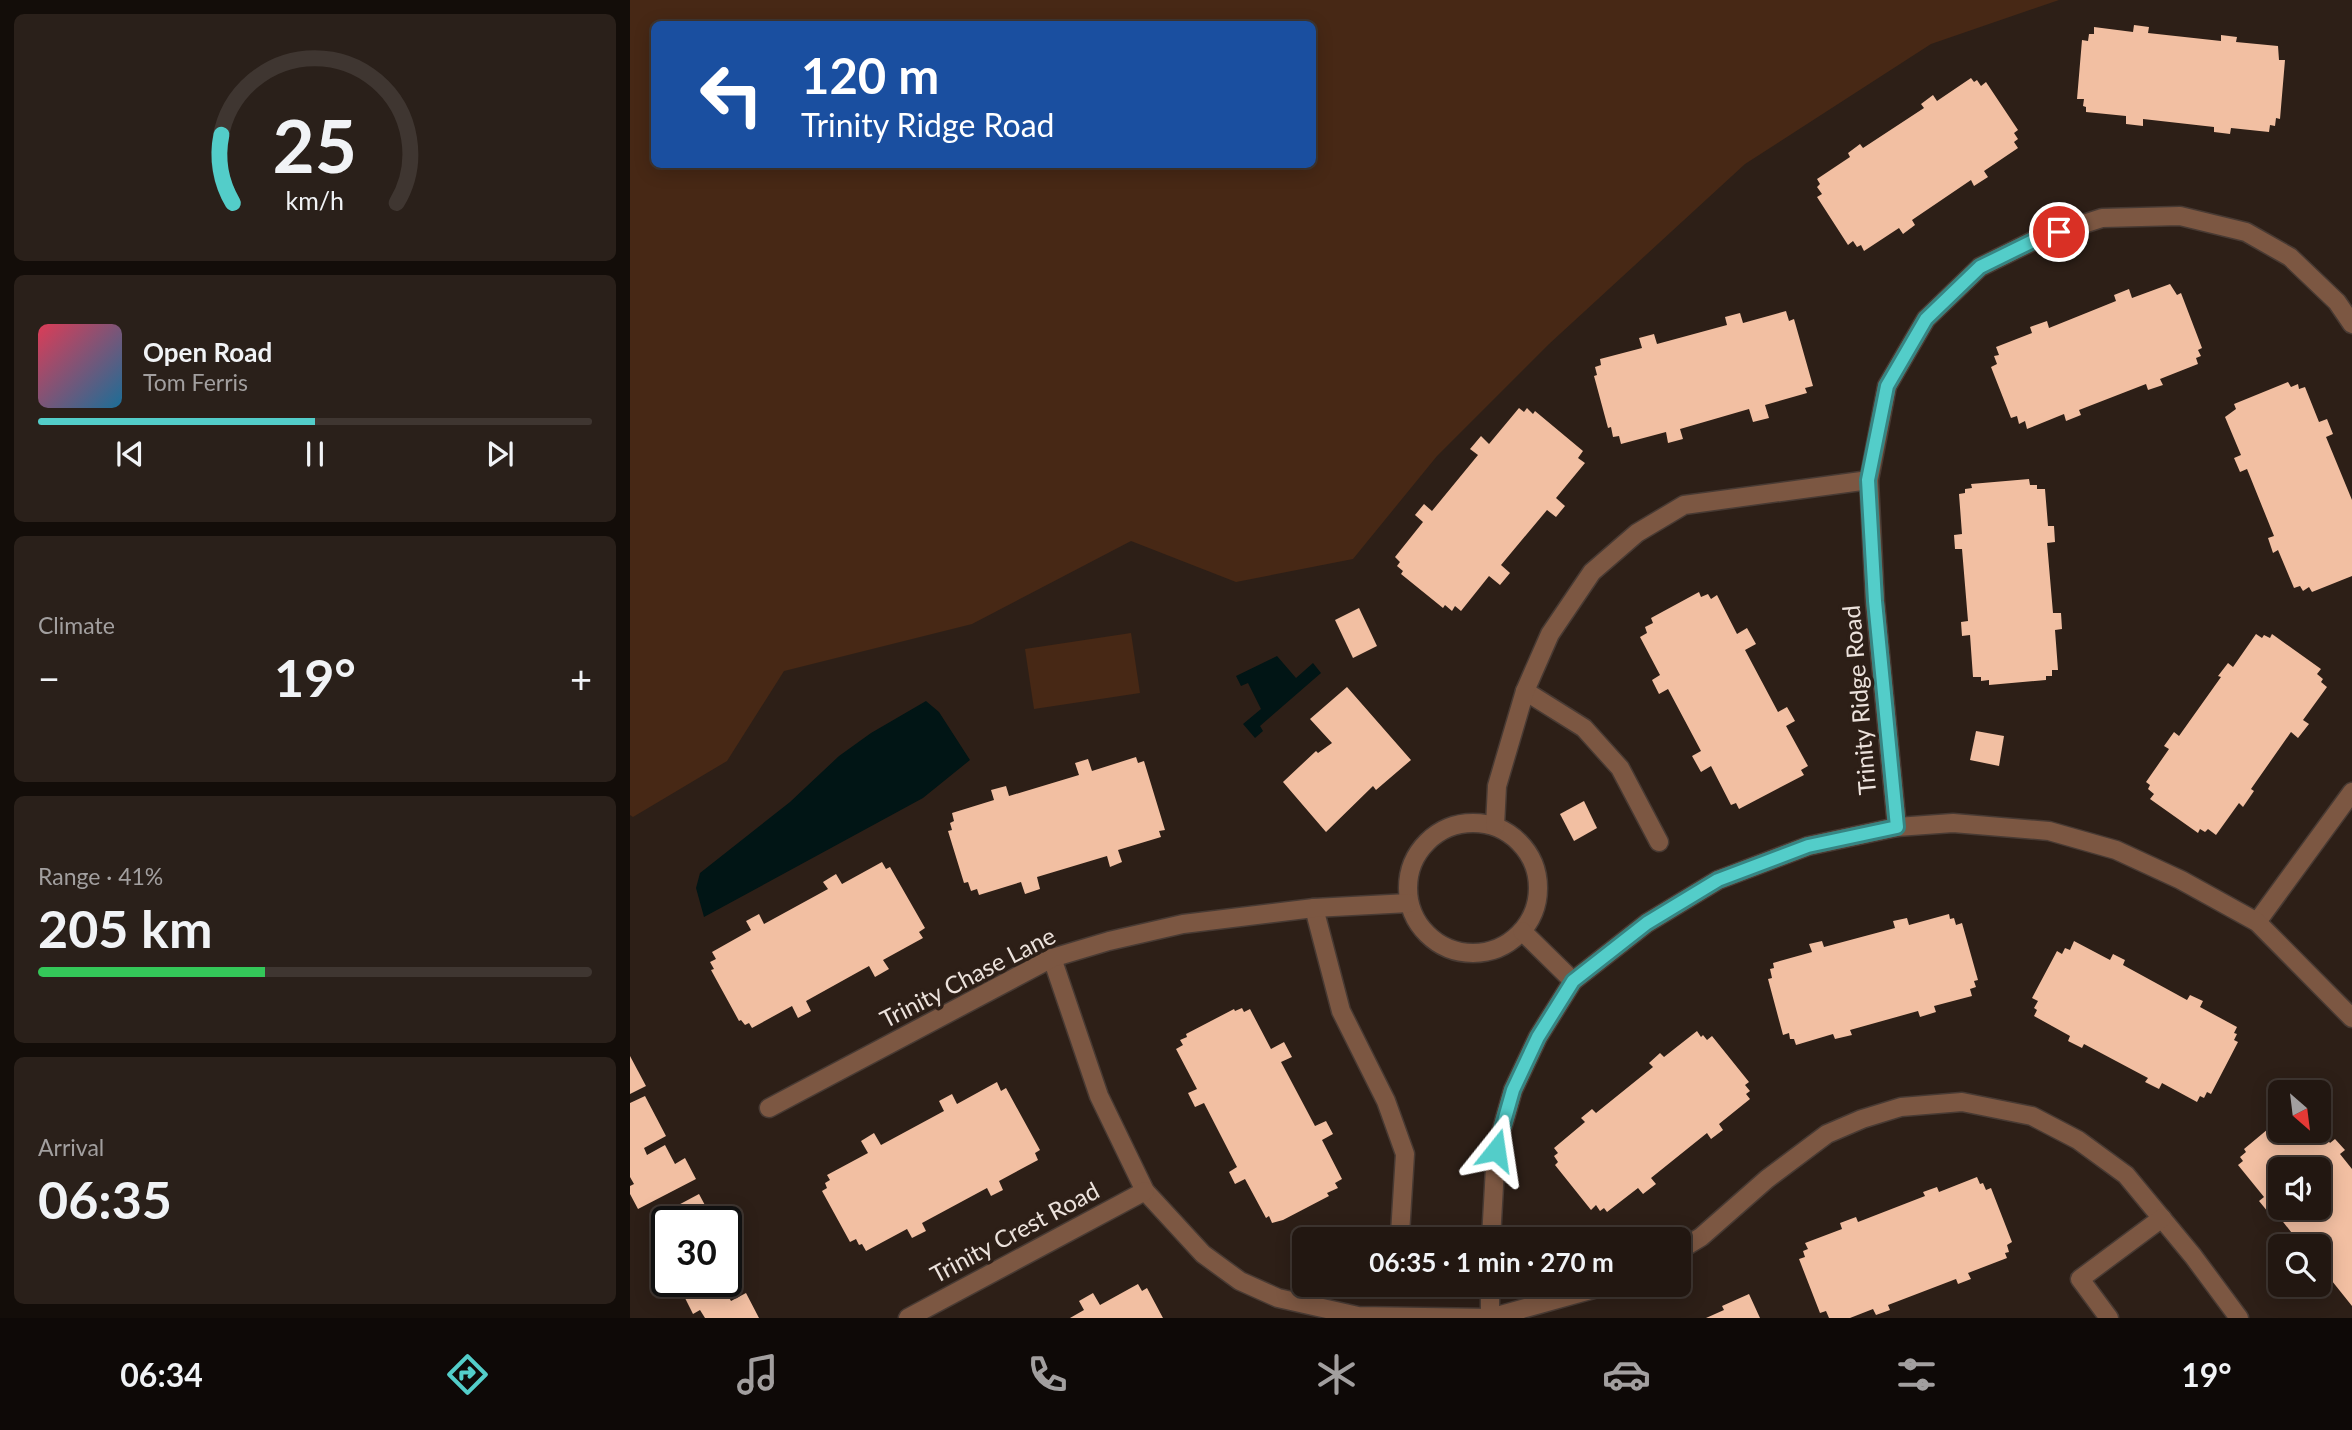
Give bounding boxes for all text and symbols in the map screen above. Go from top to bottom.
text: 120 m [801,46,939,104]
icon: left [686,49,777,140]
text: 25 [273,102,357,190]
text: Trinity Ridge Road [801,105,1055,144]
text: km/h [286,185,344,215]
pin [2029,202,2089,262]
icon: arrive [2040,213,2078,251]
text: Open Road [143,336,272,368]
text: Tom Ferris [143,368,248,396]
icon: previous [111,435,149,473]
icon: pause [296,435,334,473]
icon: next [481,435,519,473]
street label: Trinity Ridge Road [1836,604,1881,796]
text: Climate [38,611,115,639]
text: 19° [274,646,356,708]
text: − [38,655,60,701]
text: + [570,655,592,701]
text: Range · 41% [38,862,163,890]
text: 205 km [38,897,212,959]
street label: Trinity Chase Lane [875,920,1060,1033]
north arrow [2268,1080,2331,1143]
map controls [2268,1080,2331,1297]
position arrow [1459,1113,1533,1187]
text: Arrival [38,1133,104,1161]
button: sound [2268,1157,2331,1220]
text: 06:35 [38,1168,172,1230]
street label: Trinity Crest Road [925,1175,1104,1288]
speed limit sign: 30 [651,1206,742,1297]
button: search [2268,1234,2331,1297]
text: 06:35 · 1 min · 270 m [1369,1246,1614,1278]
icon: directions [443,1350,492,1399]
icon: music [733,1350,782,1399]
icon: phone [1023,1350,1072,1399]
icon: climate [1312,1350,1361,1399]
icon: car [1602,1350,1651,1399]
icon: filters [1892,1350,1941,1399]
text: 06:34 [120,1355,203,1394]
text: 19° [2181,1355,2232,1394]

